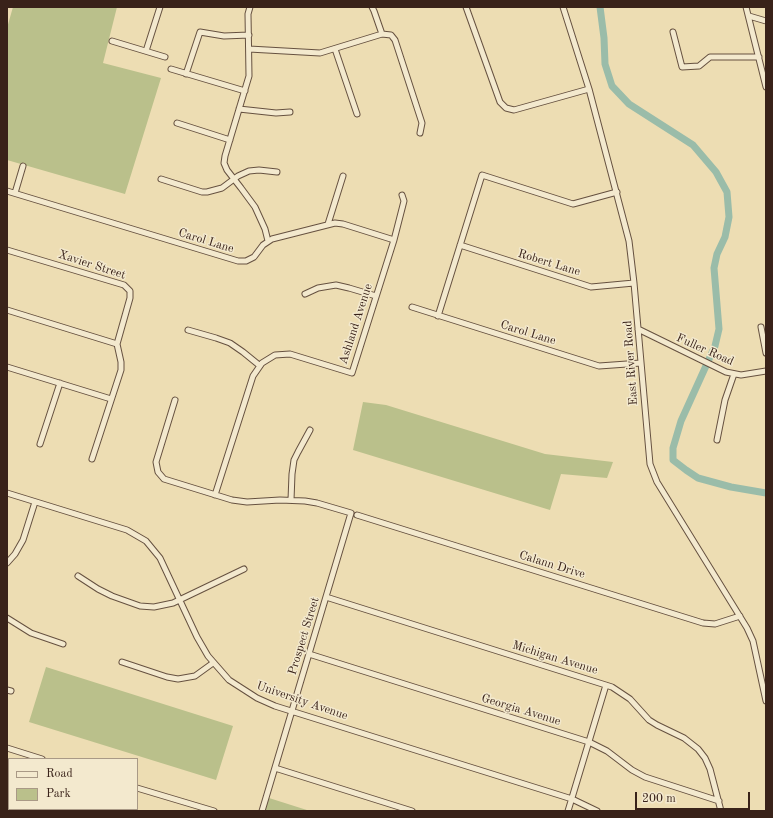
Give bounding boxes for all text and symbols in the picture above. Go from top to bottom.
street label: Carol Lane [176,226,236,256]
street label: Xavier Street [57,247,127,283]
street label: Robert Lane [516,247,582,279]
street label: Ashland Avenue [336,282,376,366]
street label: Carol Lane [498,318,558,348]
street label: East River Road [621,320,641,406]
street label: Fuller Road [674,331,736,369]
street label: Calann Drive [517,548,587,582]
street label: Prospect Street [285,595,323,677]
street label: Michigan Avenue [511,638,599,678]
street label: University Avenue [254,679,350,723]
street label: Georgia Avenue [480,691,562,729]
legend [8,758,138,810]
text: Road [46,768,73,780]
scale bar [637,784,752,810]
text: Park [46,788,71,800]
text: 200 m [642,793,676,805]

